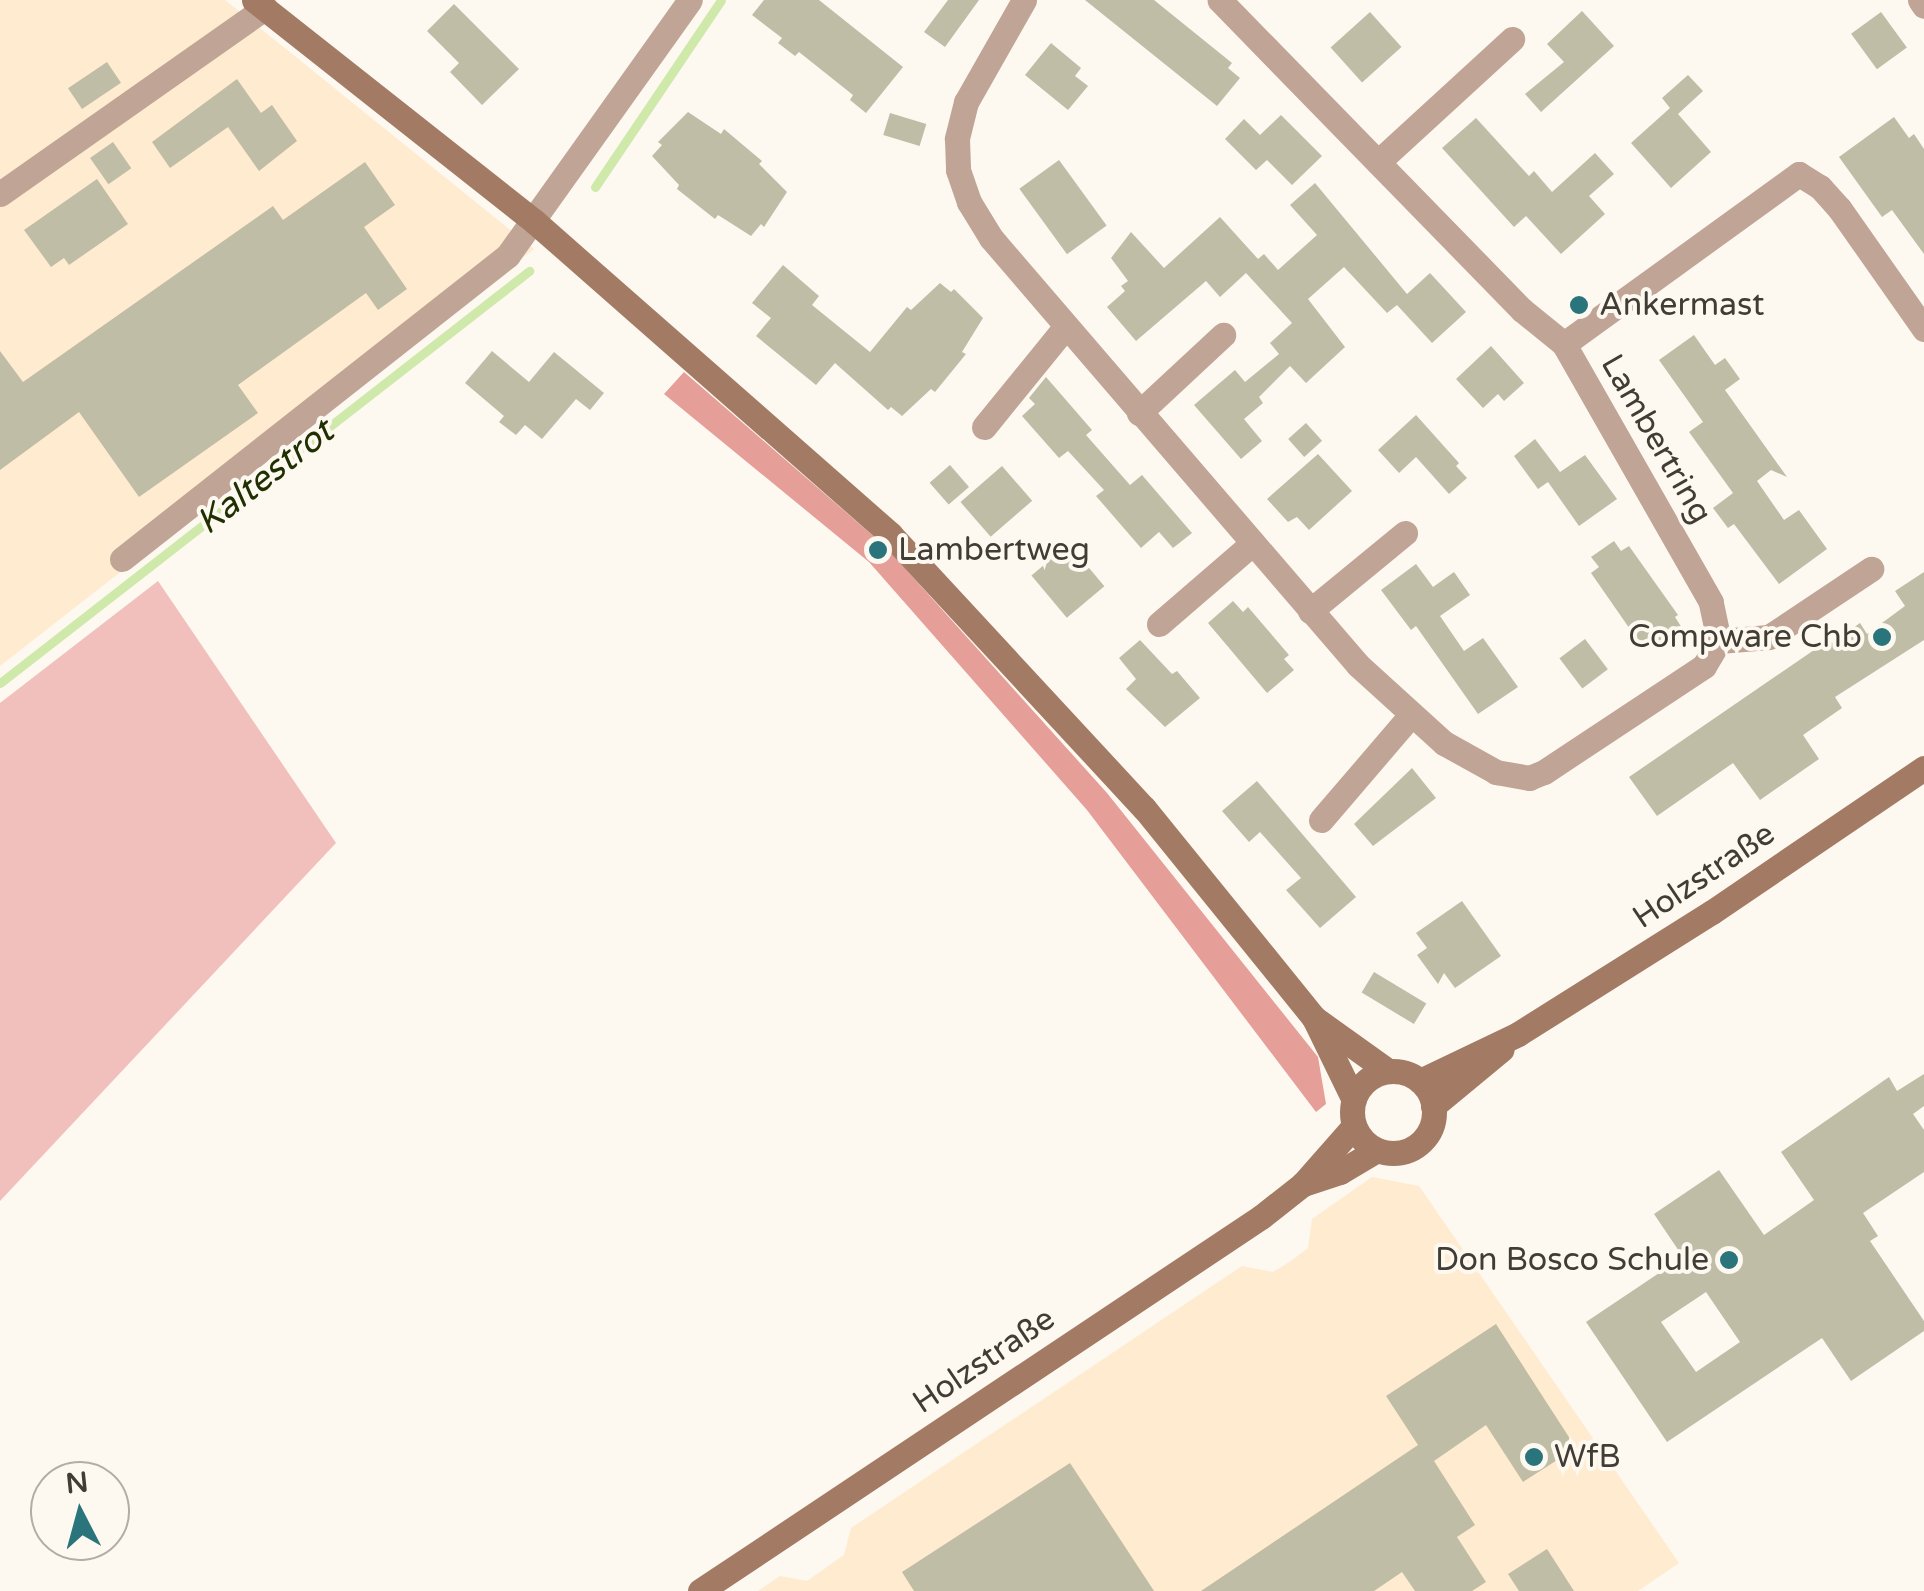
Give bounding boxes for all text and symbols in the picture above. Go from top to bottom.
place label: Ankermast [1599,286,1765,324]
marker: Ankermast [1568,294,1590,316]
street label: Lambertring [1592,348,1720,530]
water label: Kaltestrot [188,411,342,543]
place label: Lambertweg [898,531,1090,569]
marker: Lambertweg [867,539,889,561]
place label: Compware Chb [1628,618,1862,656]
marker: Compware Chb [1871,626,1893,648]
street label: Holzstraße [1626,815,1782,937]
place label: Don Bosco Schule [1435,1241,1709,1279]
marker: Don Bosco Schule [1718,1249,1740,1271]
street label: Holzstraße [906,1300,1062,1422]
place label: WfB [1554,1438,1621,1476]
marker: WfB [1523,1446,1545,1468]
north arrow [30,1461,130,1561]
text: N [64,1465,90,1501]

